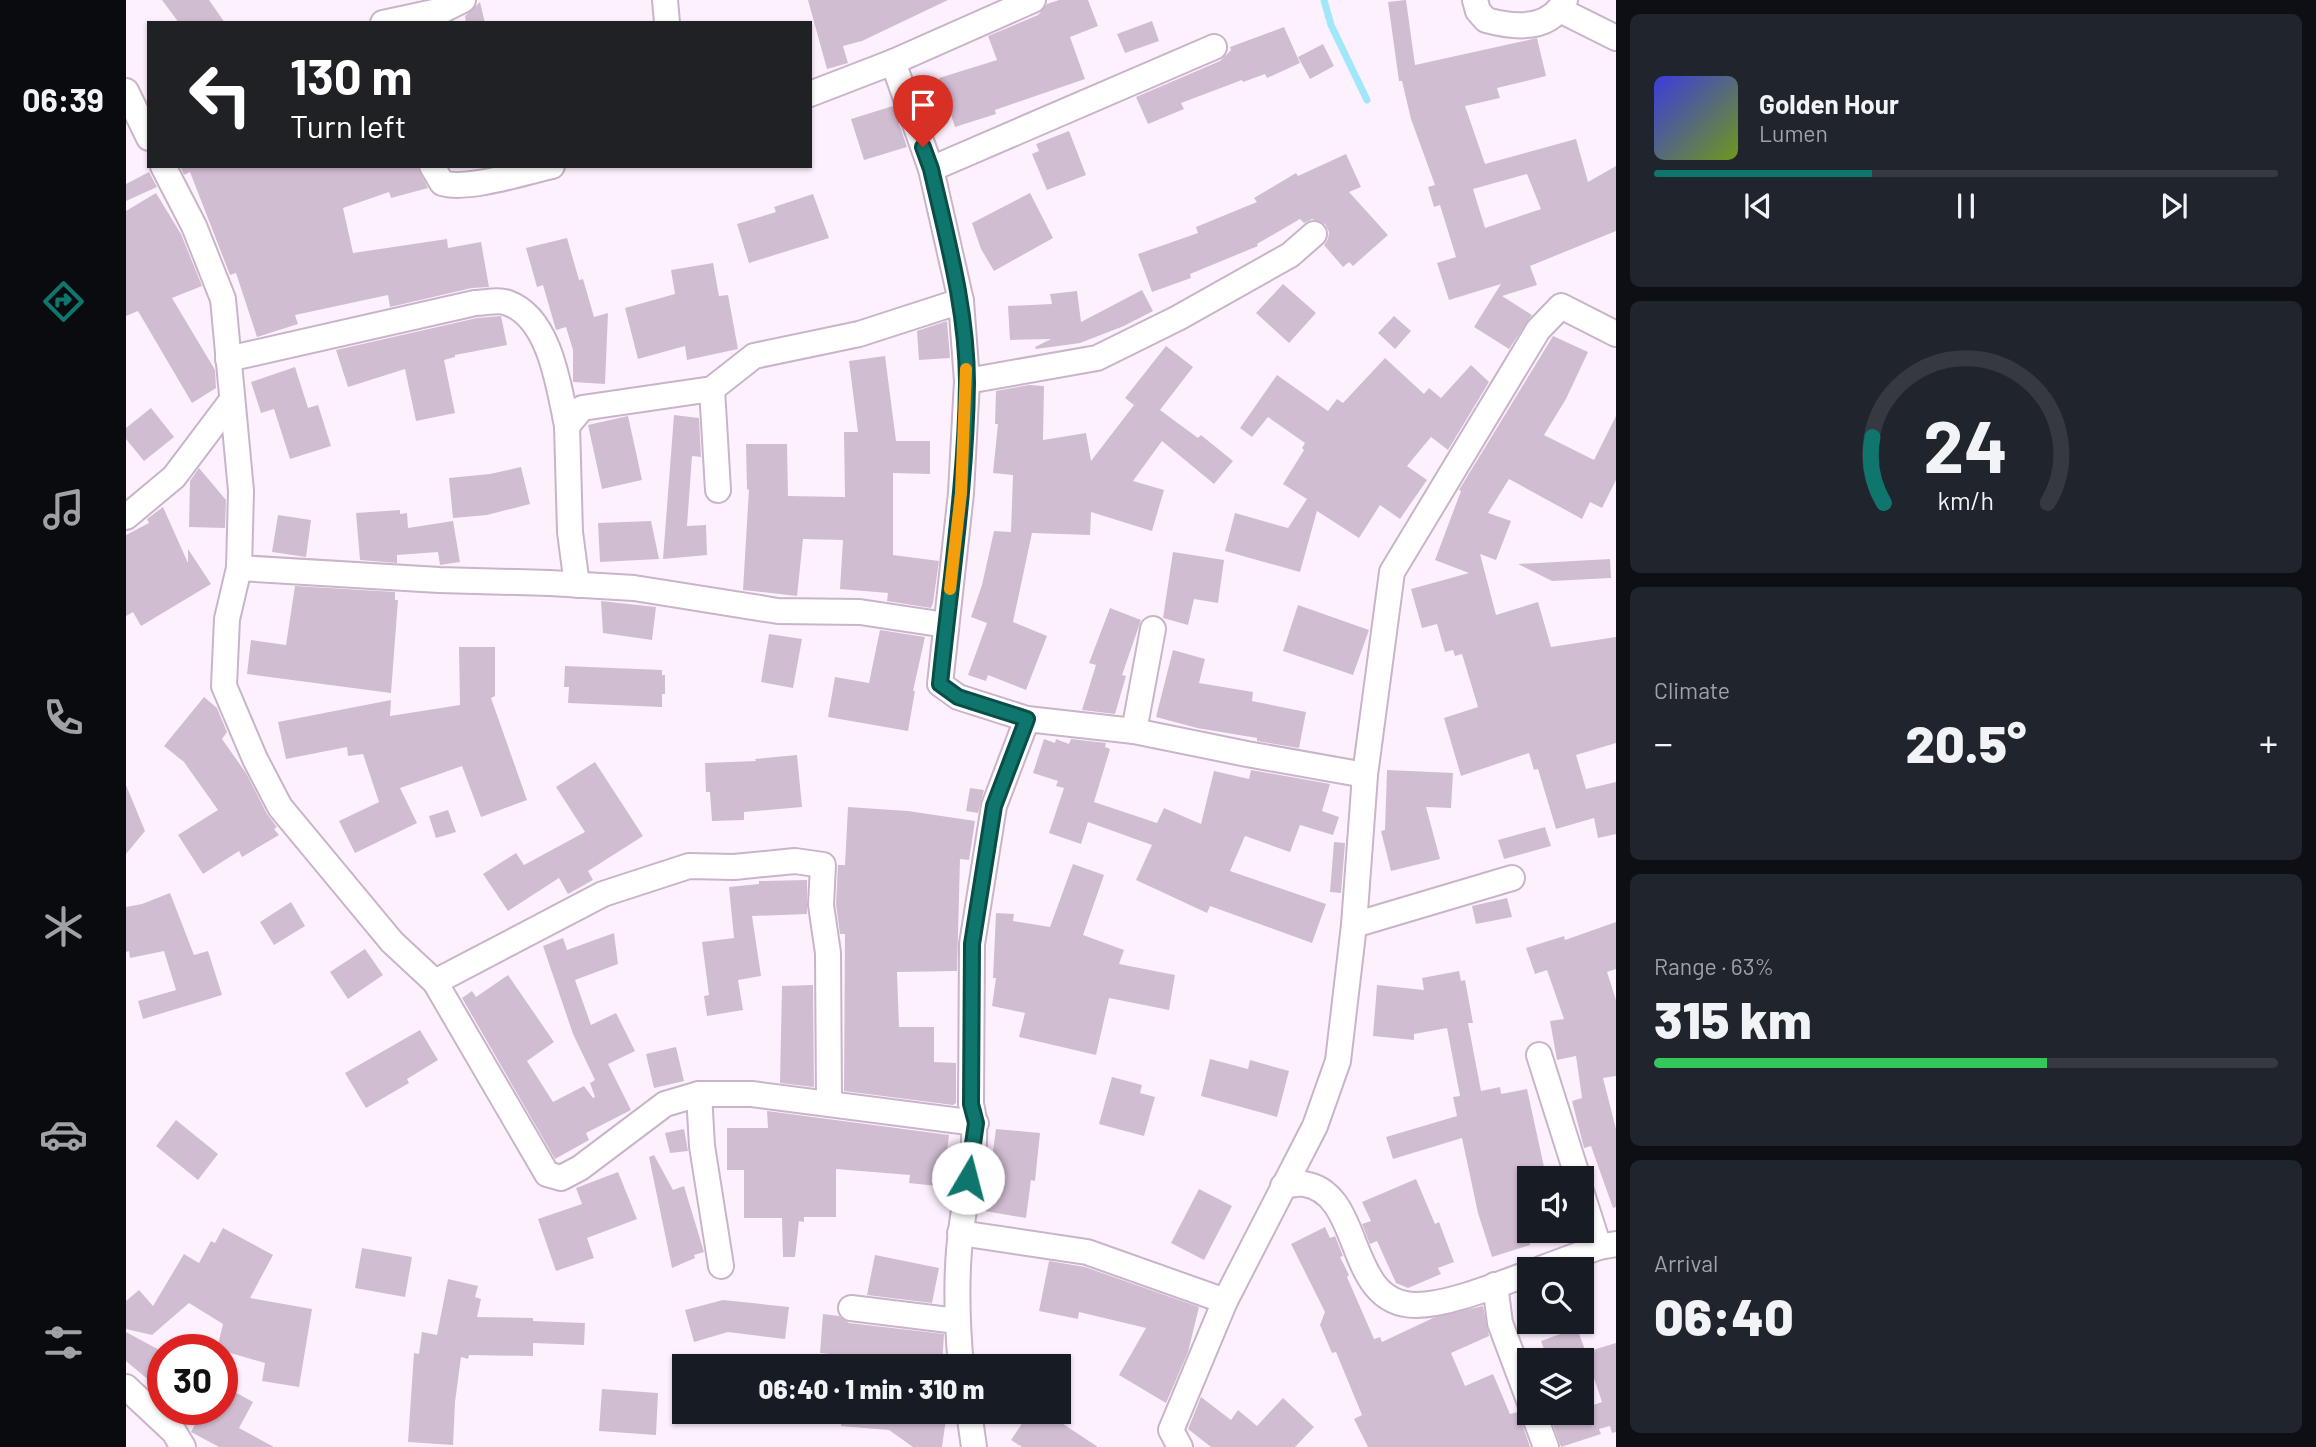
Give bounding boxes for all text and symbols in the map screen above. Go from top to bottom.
text: 130 m [290,46,412,105]
icon: left [175,49,266,140]
pin [893,75,953,147]
text: 06:39 [22,80,104,118]
icon: arrive [904,86,942,124]
text: Golden Hour [1759,88,1899,119]
text: Turn left [290,106,407,144]
text: Lumen [1759,119,1828,147]
icon: previous [1739,187,1777,225]
icon: pause [1947,187,1985,225]
icon: next [2155,187,2193,225]
icon: directions [39,277,88,326]
text: 24 [1924,400,2008,488]
icon: music [39,485,88,534]
text: km/h [1938,485,1994,515]
text: Climate [1654,676,1730,704]
icon: phone [39,693,88,742]
text: 20.5° [1905,711,2027,773]
text: − [1654,719,1673,765]
text: + [2259,719,2278,765]
icon: climate [39,902,88,951]
text: Range · 63% [1654,952,1774,980]
text: 315 km [1654,987,1812,1049]
icon: car [39,1110,88,1159]
position arrow [931,1141,1005,1215]
map controls [1517,1166,1594,1425]
button: sound [1517,1166,1594,1243]
text: Arrival [1654,1249,1718,1277]
button: search [1517,1257,1594,1334]
text: 06:40 [1654,1284,1794,1346]
icon: filters [39,1318,88,1367]
speed limit sign: 30 [147,1334,238,1425]
button: layers [1517,1348,1594,1425]
text: 06:40 · 1 min · 310 m [759,1373,984,1404]

